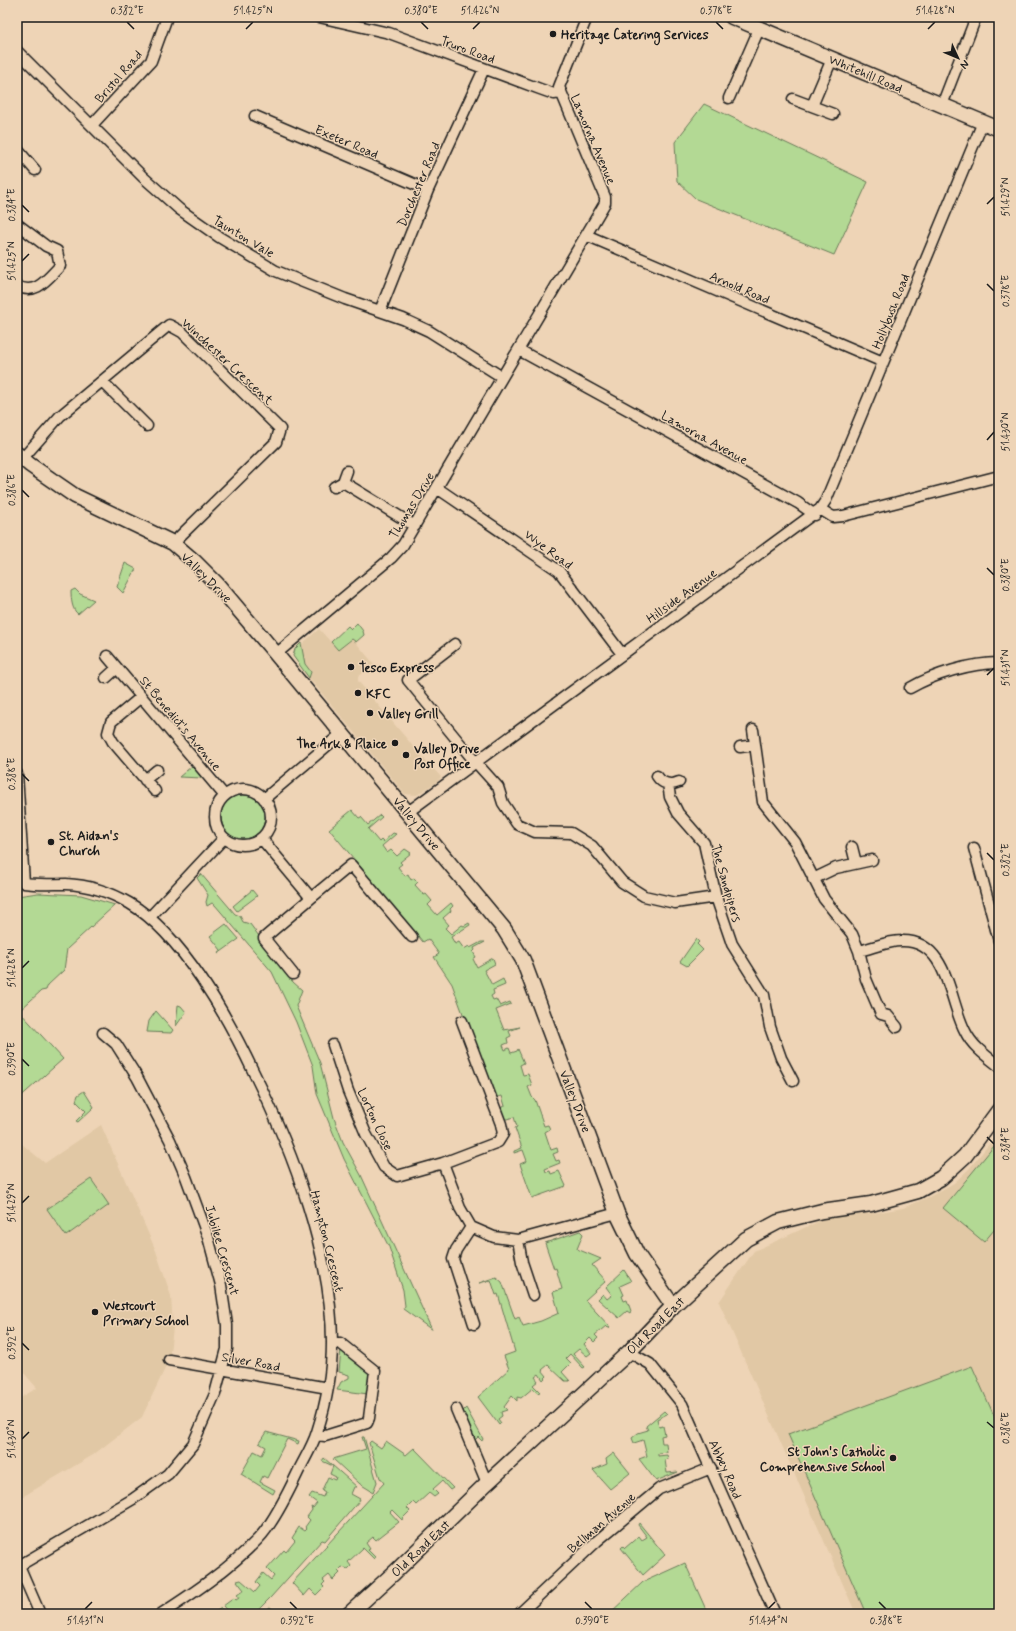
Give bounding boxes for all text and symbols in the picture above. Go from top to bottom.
text: 0.382°E [110,4,144,18]
text: 51.425°N [233,4,273,18]
text: 0.380°E [404,4,438,18]
text: 51.426°N [461,4,500,18]
text: 0.378°E [700,4,732,18]
text: 51.428°N [915,4,955,18]
place label: Heritage Catering Services [561,27,709,46]
marker: Heritage Catering Services [548,29,558,39]
street label: Truro Road [438,33,497,68]
north arrow [938,38,978,78]
street label: Bristol Road [92,47,147,107]
street label: Whitehill Road [826,51,905,98]
text: N [957,57,972,72]
street label: Lamorna Avenue [566,92,619,187]
street label: Exeter Road [312,121,381,163]
street label: Dorchester Road [394,140,445,230]
text: 51.429°N [999,177,1013,217]
text: 0.384°E [5,188,19,222]
street label: Taunton Vale [209,212,277,262]
text: 51.425°N [5,241,19,281]
street label: Arnold Road [707,268,772,309]
street label: Hollybush Road [869,271,914,352]
text: 0.378°E [999,275,1013,307]
street label: Winchester Crescent [177,315,277,409]
street label: Lamorna Avenue [658,407,751,469]
text: 51.430°N [999,412,1013,451]
street label: Thomas Drive [386,469,439,542]
text: 0.386°E [5,474,19,506]
street label: Wye Road [520,526,576,574]
street label: Valley Drive [177,549,235,607]
text: 0.380°E [999,558,1013,592]
street label: Hillside Avenue [643,565,721,628]
text: 51.431°N [999,649,1013,686]
place label: Tesco Express [359,660,434,677]
marker: Tesco Express [346,662,356,672]
street label: St Benedict's Avenue [135,673,225,775]
place label: KFC [366,686,391,703]
marker: KFC [353,688,363,698]
place label: Valley Grill [378,706,439,723]
marker: Valley Grill [365,708,375,718]
place label: The Ark & Plaice [296,736,387,753]
marker: The Ark & Plaice [390,738,400,748]
place label: Valley Drive Post Office [414,741,480,773]
marker: Valley Drive Post Office [401,750,411,760]
text: 0.388°E [5,758,19,790]
street label: Valley Drive [388,793,443,855]
place label: St. Aidan's Church [59,828,119,860]
marker: St. Aidan's Church [46,837,56,847]
street label: The Sandpipers [706,843,745,924]
text: 0.382°E [999,843,1013,877]
text: 51.428°N [5,948,19,988]
text: 0.390°E [5,1042,19,1076]
street label: Valley Drive [555,1068,594,1135]
street label: Lorton Close [353,1086,397,1154]
text: 0.384°E [999,1127,1013,1161]
text: 51.429°N [5,1183,19,1223]
street label: Hampton Crescent [306,1189,347,1294]
street label: Jubilee Crescent [201,1203,243,1298]
street label: Old Road East [623,1293,689,1359]
place label: Westcourt Primary School [102,1298,189,1330]
marker: Westcourt Primary School [90,1307,100,1317]
text: 0.392°E [5,1326,19,1360]
street label: Silver Road [220,1349,281,1376]
text: 0.386°E [999,1412,1013,1444]
text: 51.430°N [5,1419,19,1458]
street label: Abbey Road [704,1437,745,1502]
place label: St John's Catholic Comprehensive School [760,1444,886,1476]
marker: St John's Catholic Comprehensive School [888,1453,898,1463]
street label: Bellman Avenue [564,1489,640,1558]
street label: Old Road East [388,1517,454,1581]
text: 51.431°N [67,1614,104,1628]
text: 0.392°E [280,1614,314,1628]
text: 0.390°E [575,1614,609,1628]
text: 51.434°N [749,1614,788,1628]
text: 0.388°E [870,1614,902,1628]

